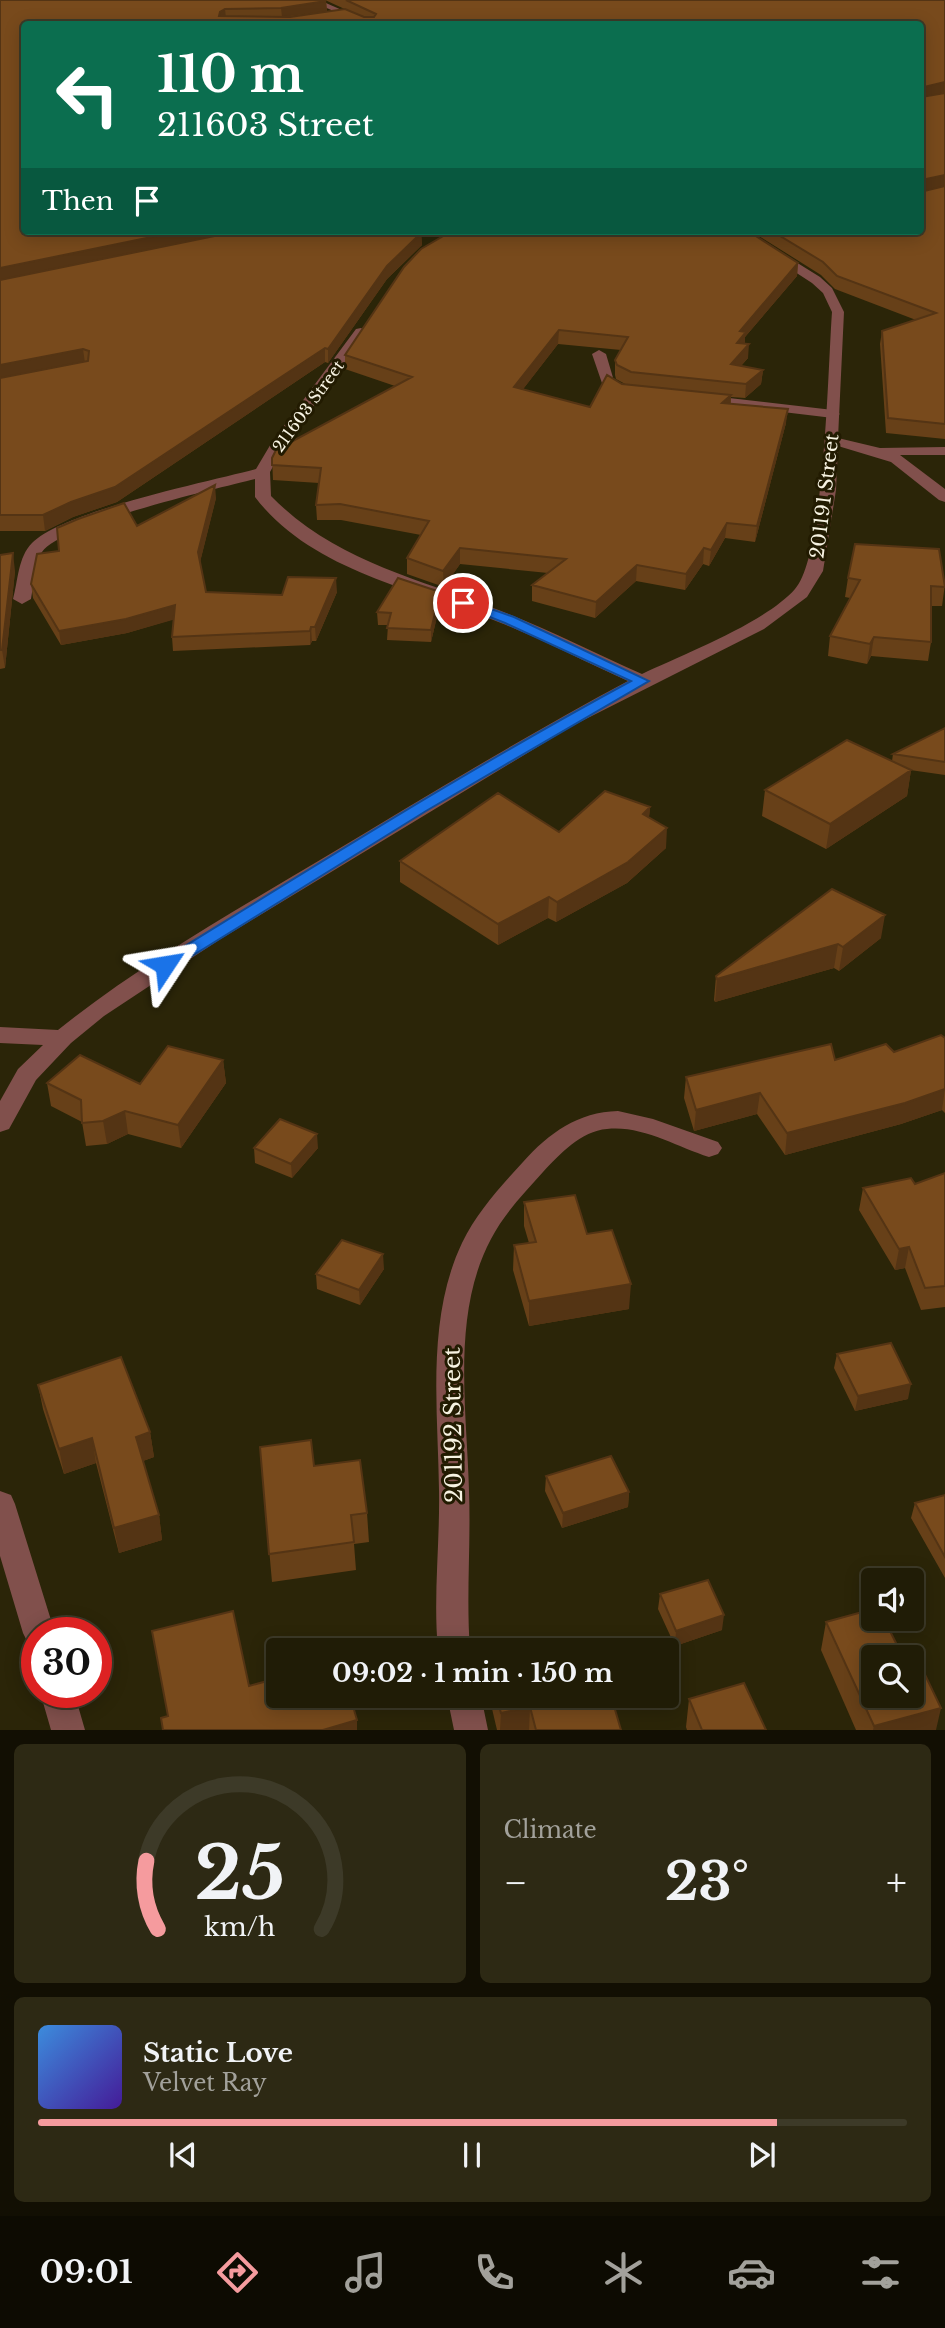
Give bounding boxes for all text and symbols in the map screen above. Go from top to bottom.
text: 110 m [157,44,304,105]
icon: left [42,49,133,140]
text: 211603 Street [157,105,374,145]
icon: arrive [128,182,166,220]
text: Then [42,185,114,217]
street label: 211603 Street [268,356,348,456]
street label: 201191 Street [805,432,844,560]
pin [433,573,493,633]
icon: arrive [444,584,482,622]
position arrow [128,928,202,1002]
street label: 201192 Street [438,1347,468,1503]
map controls [861,1568,924,1708]
button: sound [861,1568,924,1631]
speed limit sign: 30 [21,1617,112,1708]
button: search [861,1645,924,1708]
text: 09:02 · 1 min · 150 m [332,1657,613,1689]
text: Climate [504,1816,597,1844]
text: 25 [194,1829,285,1920]
text: 23° [665,1850,749,1914]
text: − [504,1859,528,1906]
text: + [886,1859,907,1906]
text: km/h [204,1912,275,1943]
text: Static Love [143,2037,293,2069]
text: Velvet Ray [143,2069,267,2097]
icon: previous [164,2136,202,2174]
icon: pause [453,2136,491,2174]
icon: next [743,2136,781,2174]
icon: directions [213,2248,262,2297]
icon: music [341,2248,390,2297]
icon: phone [470,2248,519,2297]
icon: climate [599,2248,648,2297]
icon: car [727,2248,776,2297]
icon: filters [856,2248,905,2297]
text: 09:01 [40,2252,133,2292]

